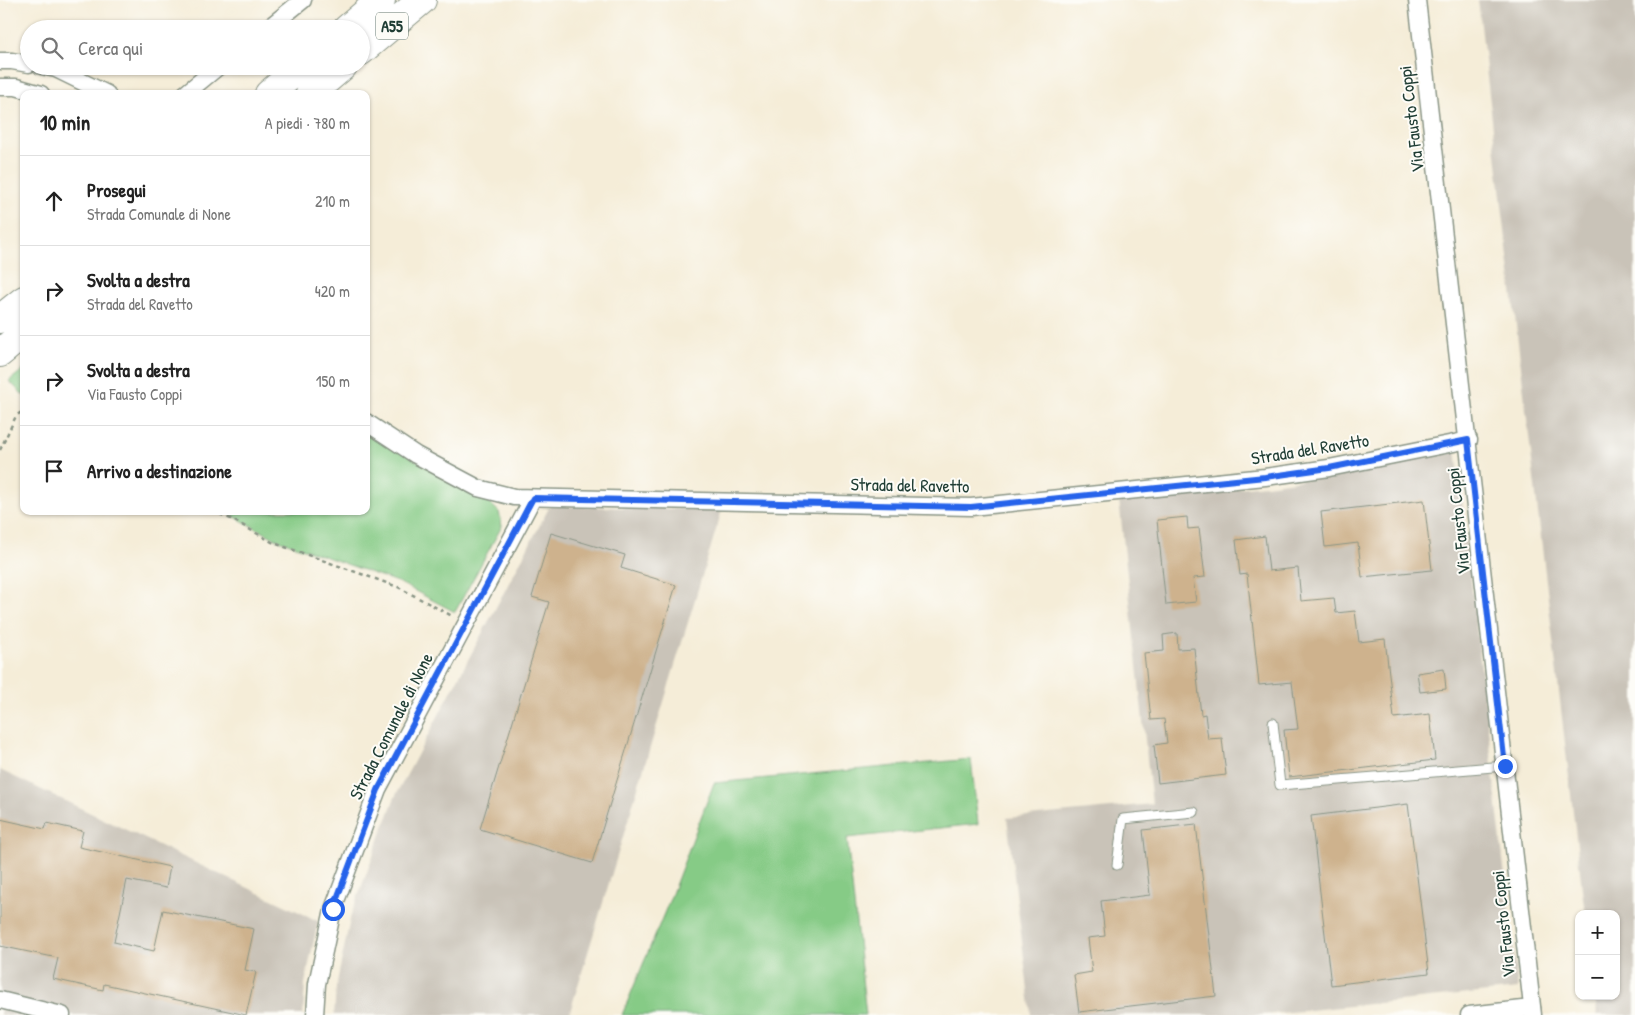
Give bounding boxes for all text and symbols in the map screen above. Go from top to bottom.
road number: A55 [376,12,408,40]
search box [20,20,370,75]
icon: search [38,34,66,62]
text: Cerca qui [78,35,143,61]
street label: Via Fausto Coppi [1392,64,1430,174]
text: 10 min [40,108,90,137]
text: A piedi · 780 m [265,112,350,134]
text: Prosegui [87,177,146,203]
icon: ahead [40,187,68,215]
text: 210 m [315,190,350,212]
text: Strada Comunale di None [87,203,231,225]
text: Svolta a destra [87,267,190,293]
icon: right [40,277,68,305]
text: 420 m [315,280,350,302]
text: Strada del Ravetto [87,293,193,315]
text: Svolta a destra [87,357,190,383]
icon: right [40,367,68,395]
text: 150 m [316,370,350,392]
text: Via Fausto Coppi [87,383,183,405]
street label: Strada del Ravetto [1249,427,1371,471]
icon: arrive [40,457,68,485]
text: Arrivo a destinazione [87,458,232,484]
street label: Via Fausto Coppi [1440,466,1476,576]
street label: Strada del Ravetto [850,471,970,499]
street label: Strada Comunale di None [343,648,439,804]
route end [1494,755,1517,778]
street label: Via Fausto Coppi [1485,869,1521,979]
route start [322,898,345,921]
map controls [1575,910,1620,1000]
button: + [1575,910,1620,955]
button: − [1575,955,1620,1000]

